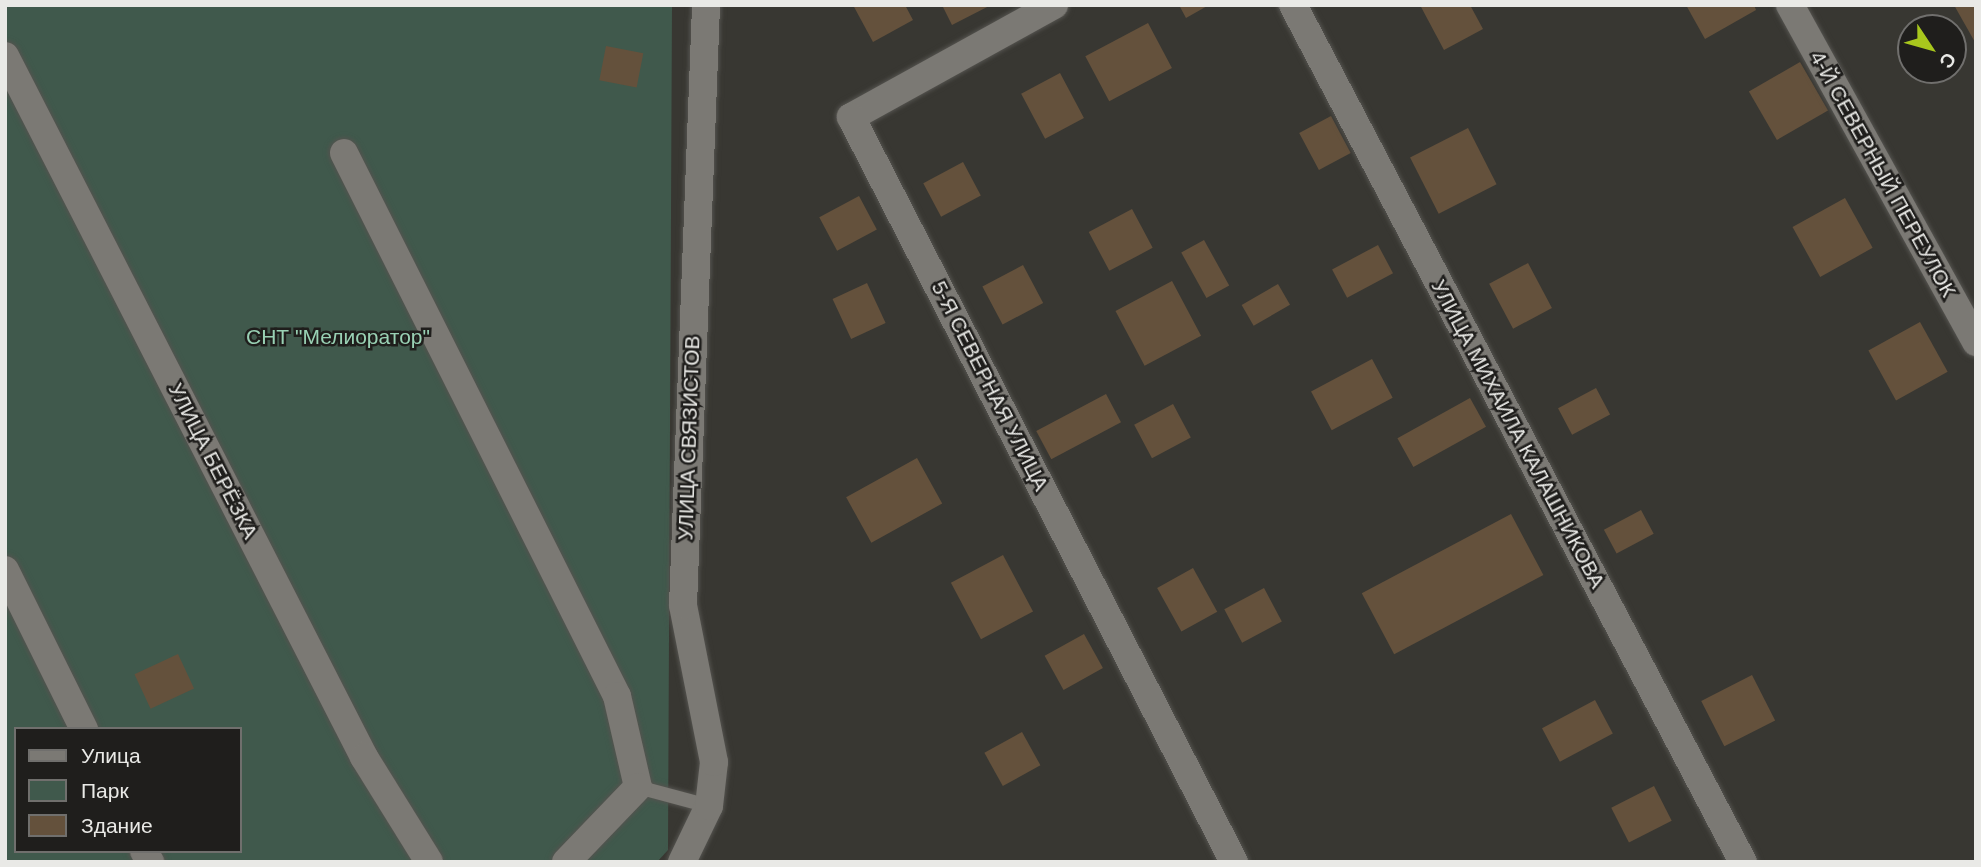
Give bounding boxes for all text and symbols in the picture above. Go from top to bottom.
north arrow [1897,14,1967,84]
street label: 4-Й СЕВЕРНЫЙ ПЕРЕУЛОК [1805,47,1961,301]
street label: УЛИЦА МИХАИЛА КАЛАШНИКОВА [1426,275,1610,593]
street label: 5-Я СЕВЕРНАЯ УЛИЦА [926,277,1054,495]
park label: СНТ "Мелиоратор" [246,324,430,350]
street label: УЛИЦА СВЯЗИСТОВ [673,335,705,541]
street label: УЛИЦА БЕРЁЗКА [163,379,263,543]
legend [14,727,242,853]
text: Улица [81,744,141,767]
text: Парк [81,779,129,802]
text: Здание [81,814,153,837]

